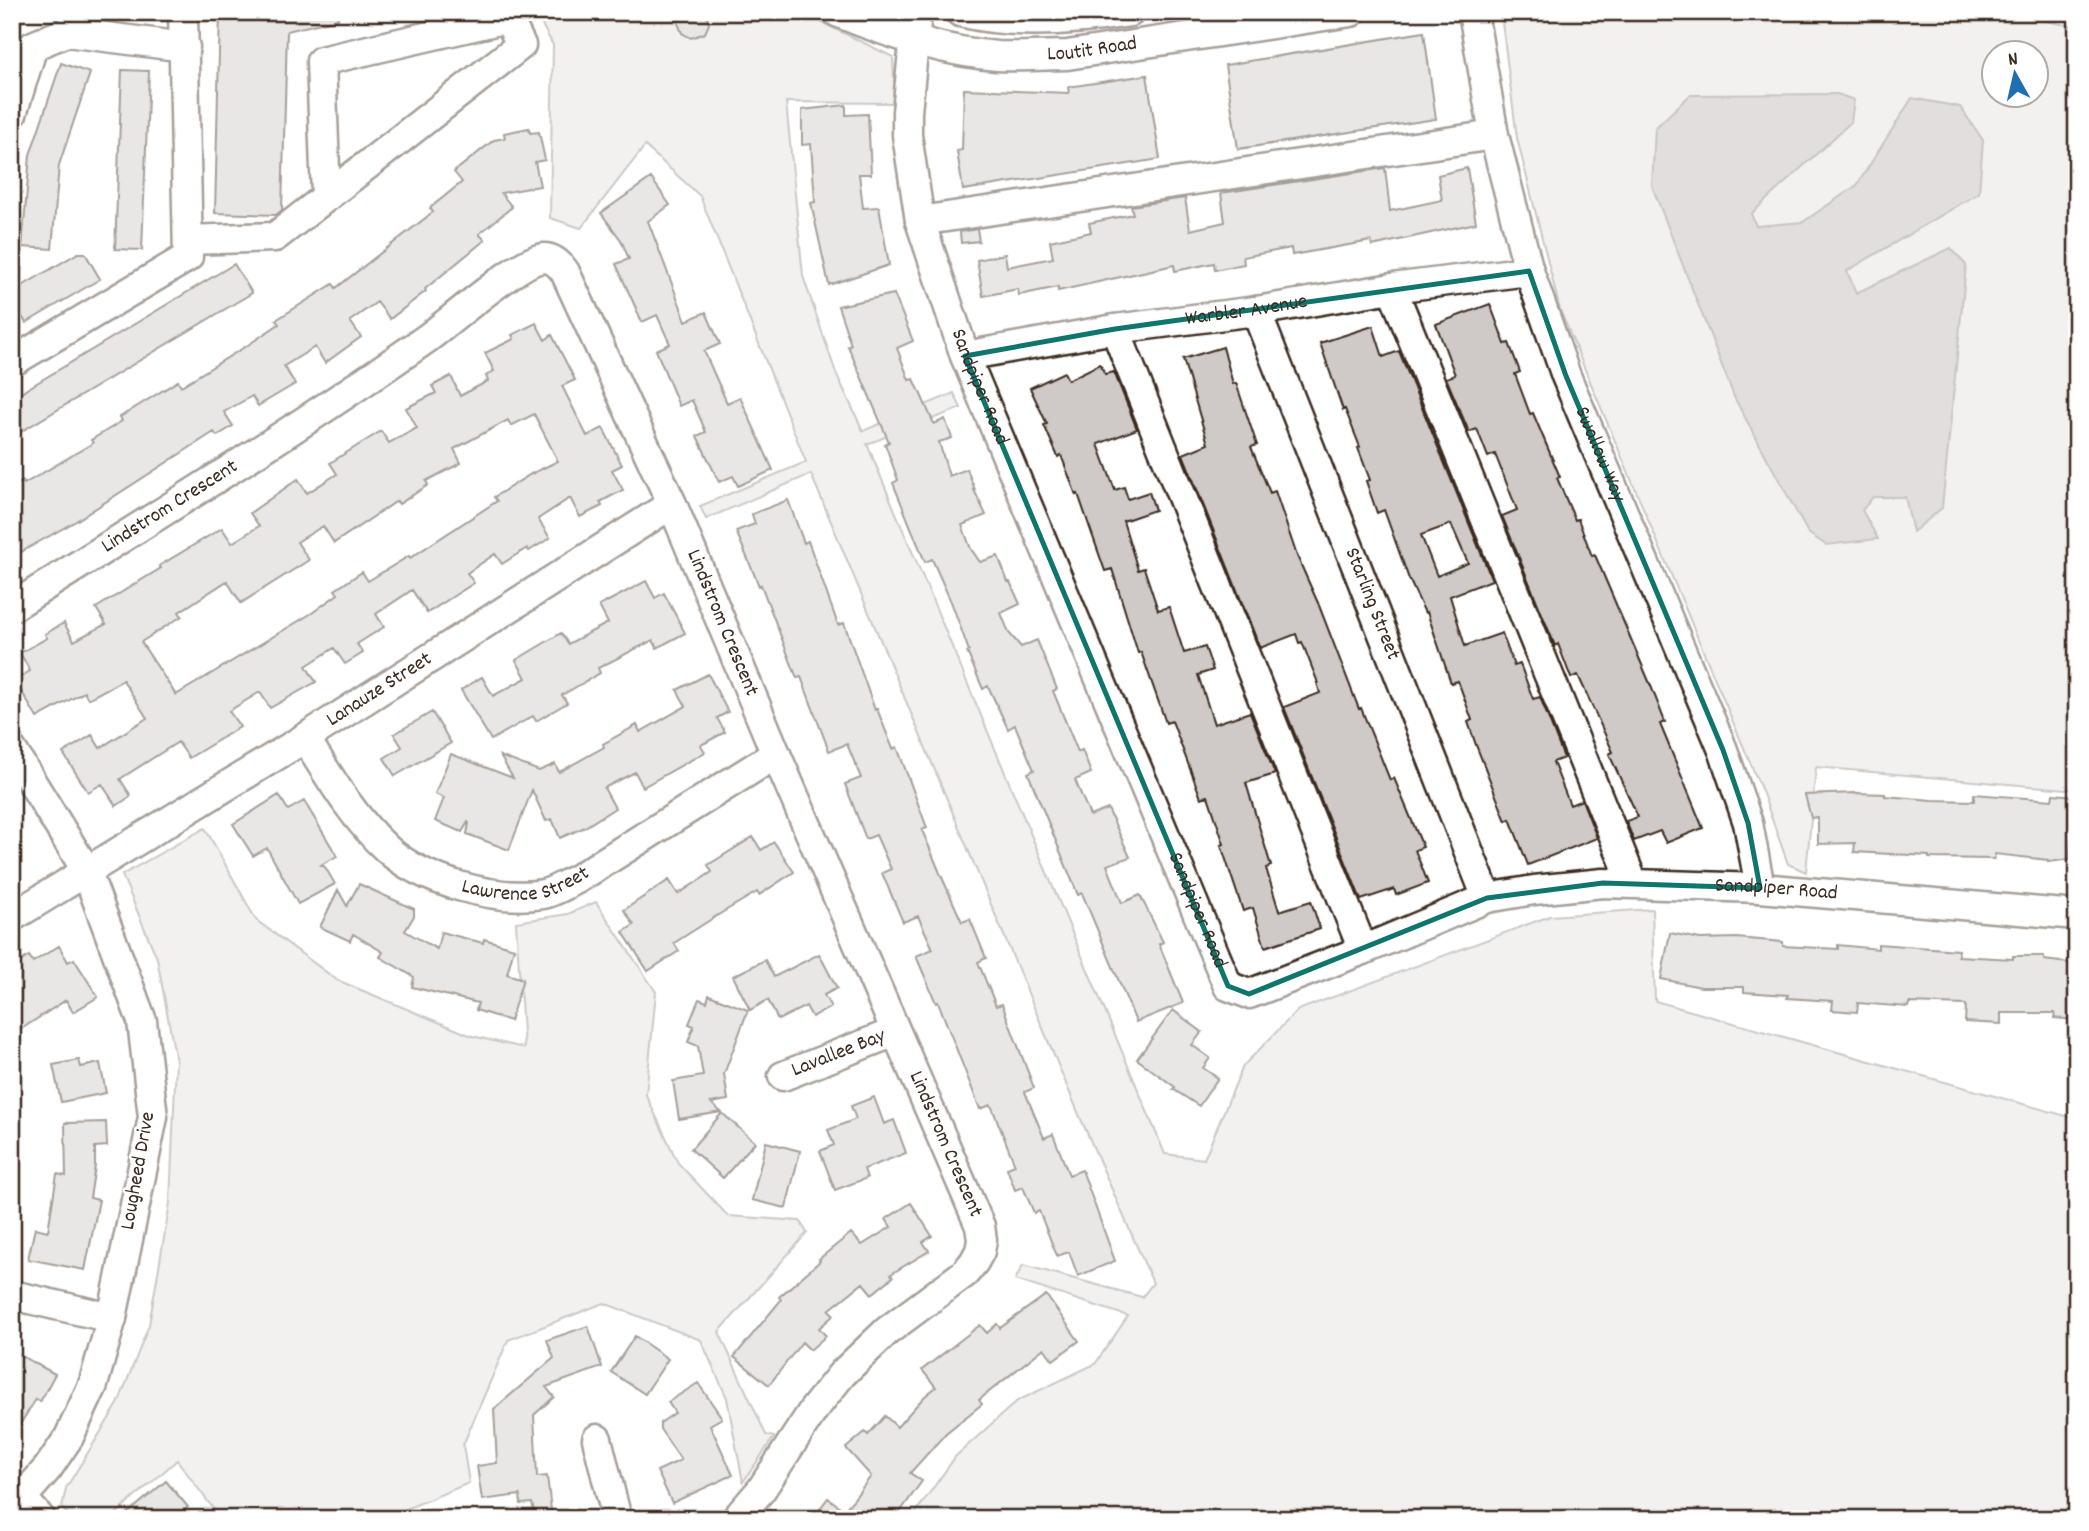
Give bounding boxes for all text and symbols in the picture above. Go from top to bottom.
street label: Loutit Road [1047,30,1139,70]
north arrow [1980,38,2050,108]
text: N [2007,47,2020,75]
street label: Warbler Avenue [1184,288,1310,335]
street label: Sandpiper Road [942,325,1016,450]
street label: Swallow Way [1566,403,1633,508]
street label: Lindstrom Crescent [96,453,245,562]
street label: Starling Street [1336,544,1407,665]
street label: Lindstrom Crescent [678,545,766,701]
street label: Lanauze Street [321,645,439,735]
street label: Sandpiper Road [1159,848,1234,973]
street label: Lawrence Street [458,859,596,911]
street label: Sandpiper Road [1714,872,1839,910]
street label: Lavallee Bay [787,1022,891,1086]
street label: Lindstrom Crescent [900,1067,990,1222]
street label: Lougheed Drive [114,1110,164,1232]

